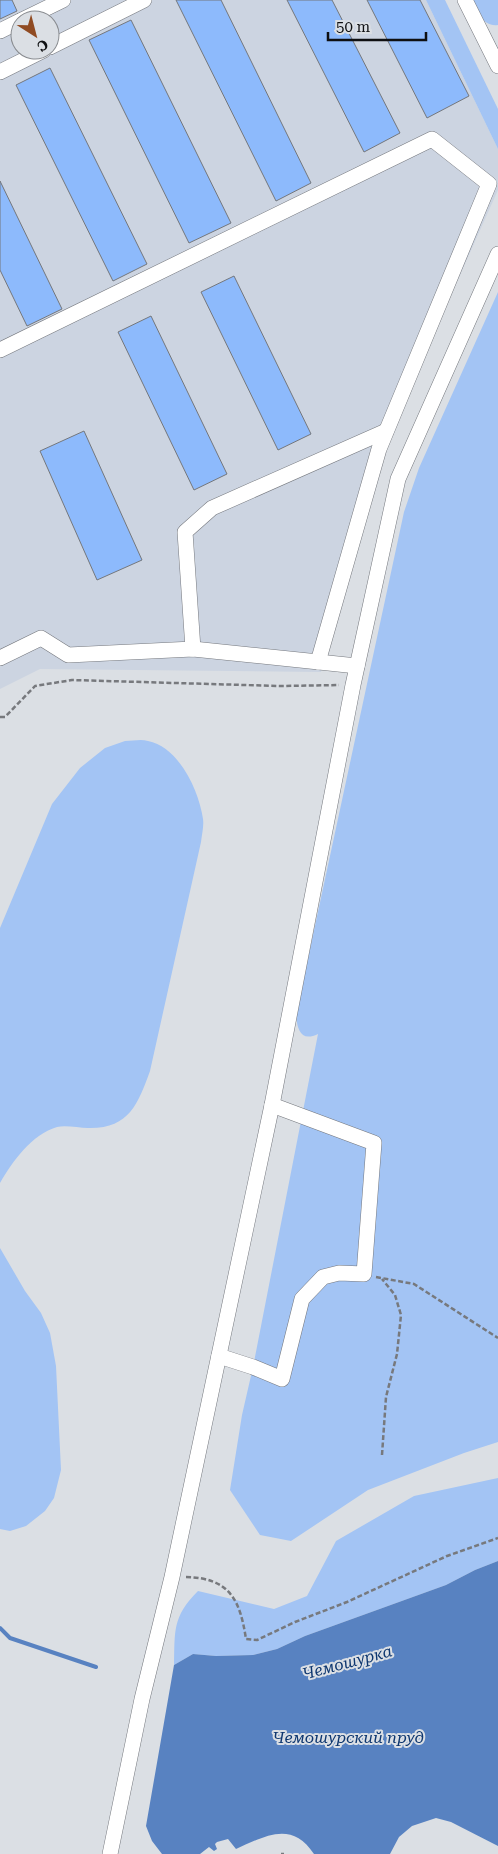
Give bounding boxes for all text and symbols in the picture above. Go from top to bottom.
north arrow [10,10,60,60]
scale bar [328,10,426,42]
text: 50 m [336,18,371,36]
text: С [34,36,51,55]
water label: Чемошурка [300,1641,395,1684]
water label: Чемошурский пруд [272,1728,424,1747]

